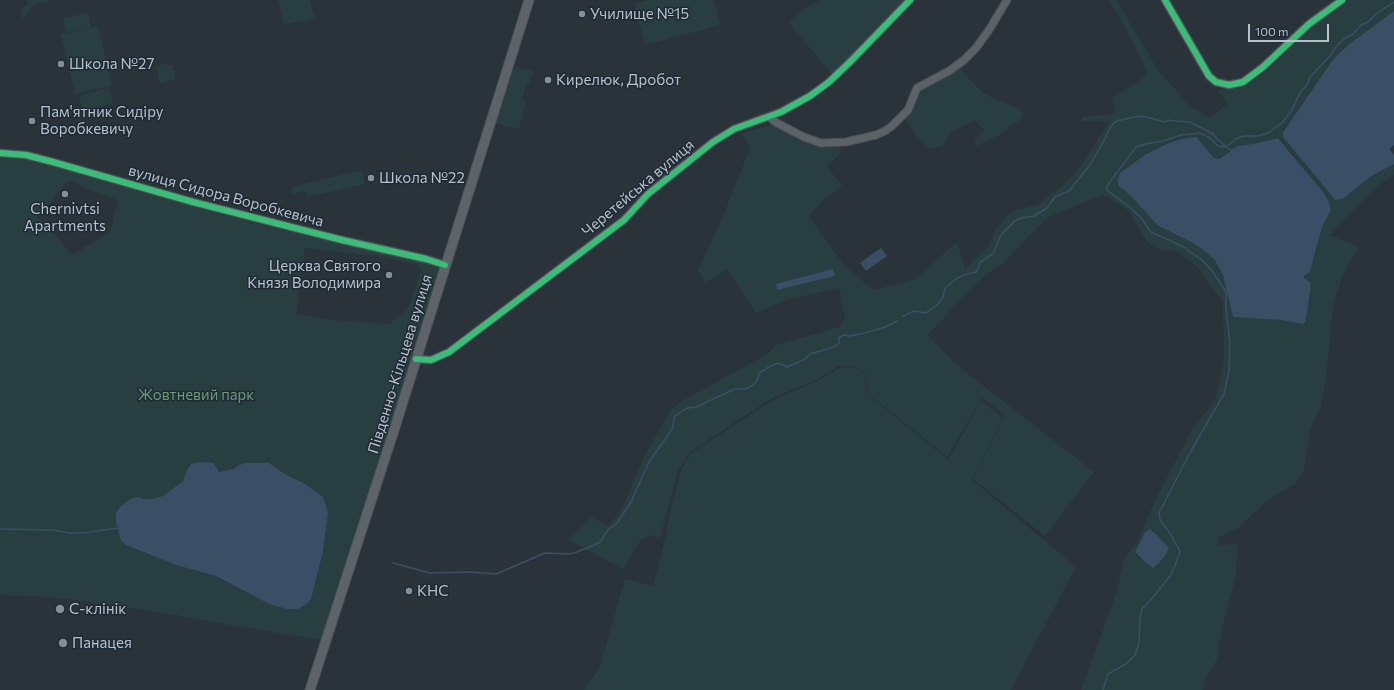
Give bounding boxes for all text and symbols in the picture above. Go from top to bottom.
place label: Училище №15 [590,5,689,23]
marker: Училище №15 [577,9,587,19]
scale bar [1250,16,1331,42]
text: 100 m [1255,24,1289,38]
place label: Школа №27 [69,55,154,73]
marker: Школа №27 [56,59,66,69]
place label: Кирелюк, Дробот [556,71,681,89]
marker: Кирелюк, Дробот [543,75,553,85]
place label: Пам'ятник Сидіру Воробкевичу [40,103,164,138]
marker: Пам'ятник Сидіру Воробкевичу [27,116,37,126]
street label: Черетейська вулиця [578,136,698,240]
street label: вулиця Сидора Воробкевича [126,161,326,231]
place label: Школа №22 [379,169,465,187]
marker: Школа №22 [366,173,376,183]
marker: Chernivtsi Apartments [60,189,70,199]
place label: Chernivtsi Apartments [24,200,106,235]
place label: Церква Святого Князя Володимира [247,257,381,292]
marker: Церква Святого Князя Володимира [384,270,394,280]
street label: Південно-Кільцева вулиця [364,272,436,456]
park label: Жовтневий парк [138,386,254,404]
place label: КНС [417,582,449,600]
marker: КНС [404,586,414,596]
place label: С-клінік [69,600,126,618]
marker: С-клінік [54,603,66,615]
place label: Панацея [72,634,132,652]
marker: Панацея [57,637,69,649]

